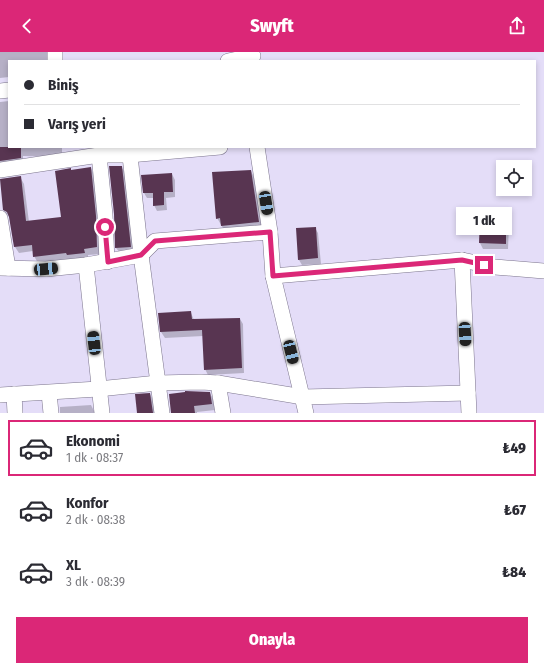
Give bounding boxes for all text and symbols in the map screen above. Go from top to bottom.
icon: back [16,15,38,37]
text: Swyft [250,15,294,37]
icon: share [506,15,528,37]
text: Biniş [48,76,79,94]
text: Varış yeri [48,115,106,133]
map controls [496,160,532,196]
button: locate [496,160,532,196]
car [258,190,274,216]
callout: 1 dk [456,207,512,235]
text: 1 dk [473,213,495,228]
route start [96,218,114,236]
route end [475,256,493,274]
car [34,262,58,276]
car [458,322,472,346]
car [87,330,101,356]
car [282,339,300,365]
icon: car [18,430,54,466]
text: Ekonomi [66,432,120,450]
text: ₺49 [503,439,526,457]
text: 1 dk · 08:37 [66,450,123,465]
icon: car [18,492,54,528]
text: Konfor [66,494,109,512]
text: ₺67 [504,501,526,519]
text: 2 dk · 08:38 [66,512,125,527]
icon: car [18,554,54,590]
text: XL [66,556,81,574]
text: ₺84 [502,563,526,581]
text: 3 dk · 08:39 [66,574,125,589]
button: Onayla [16,617,528,663]

